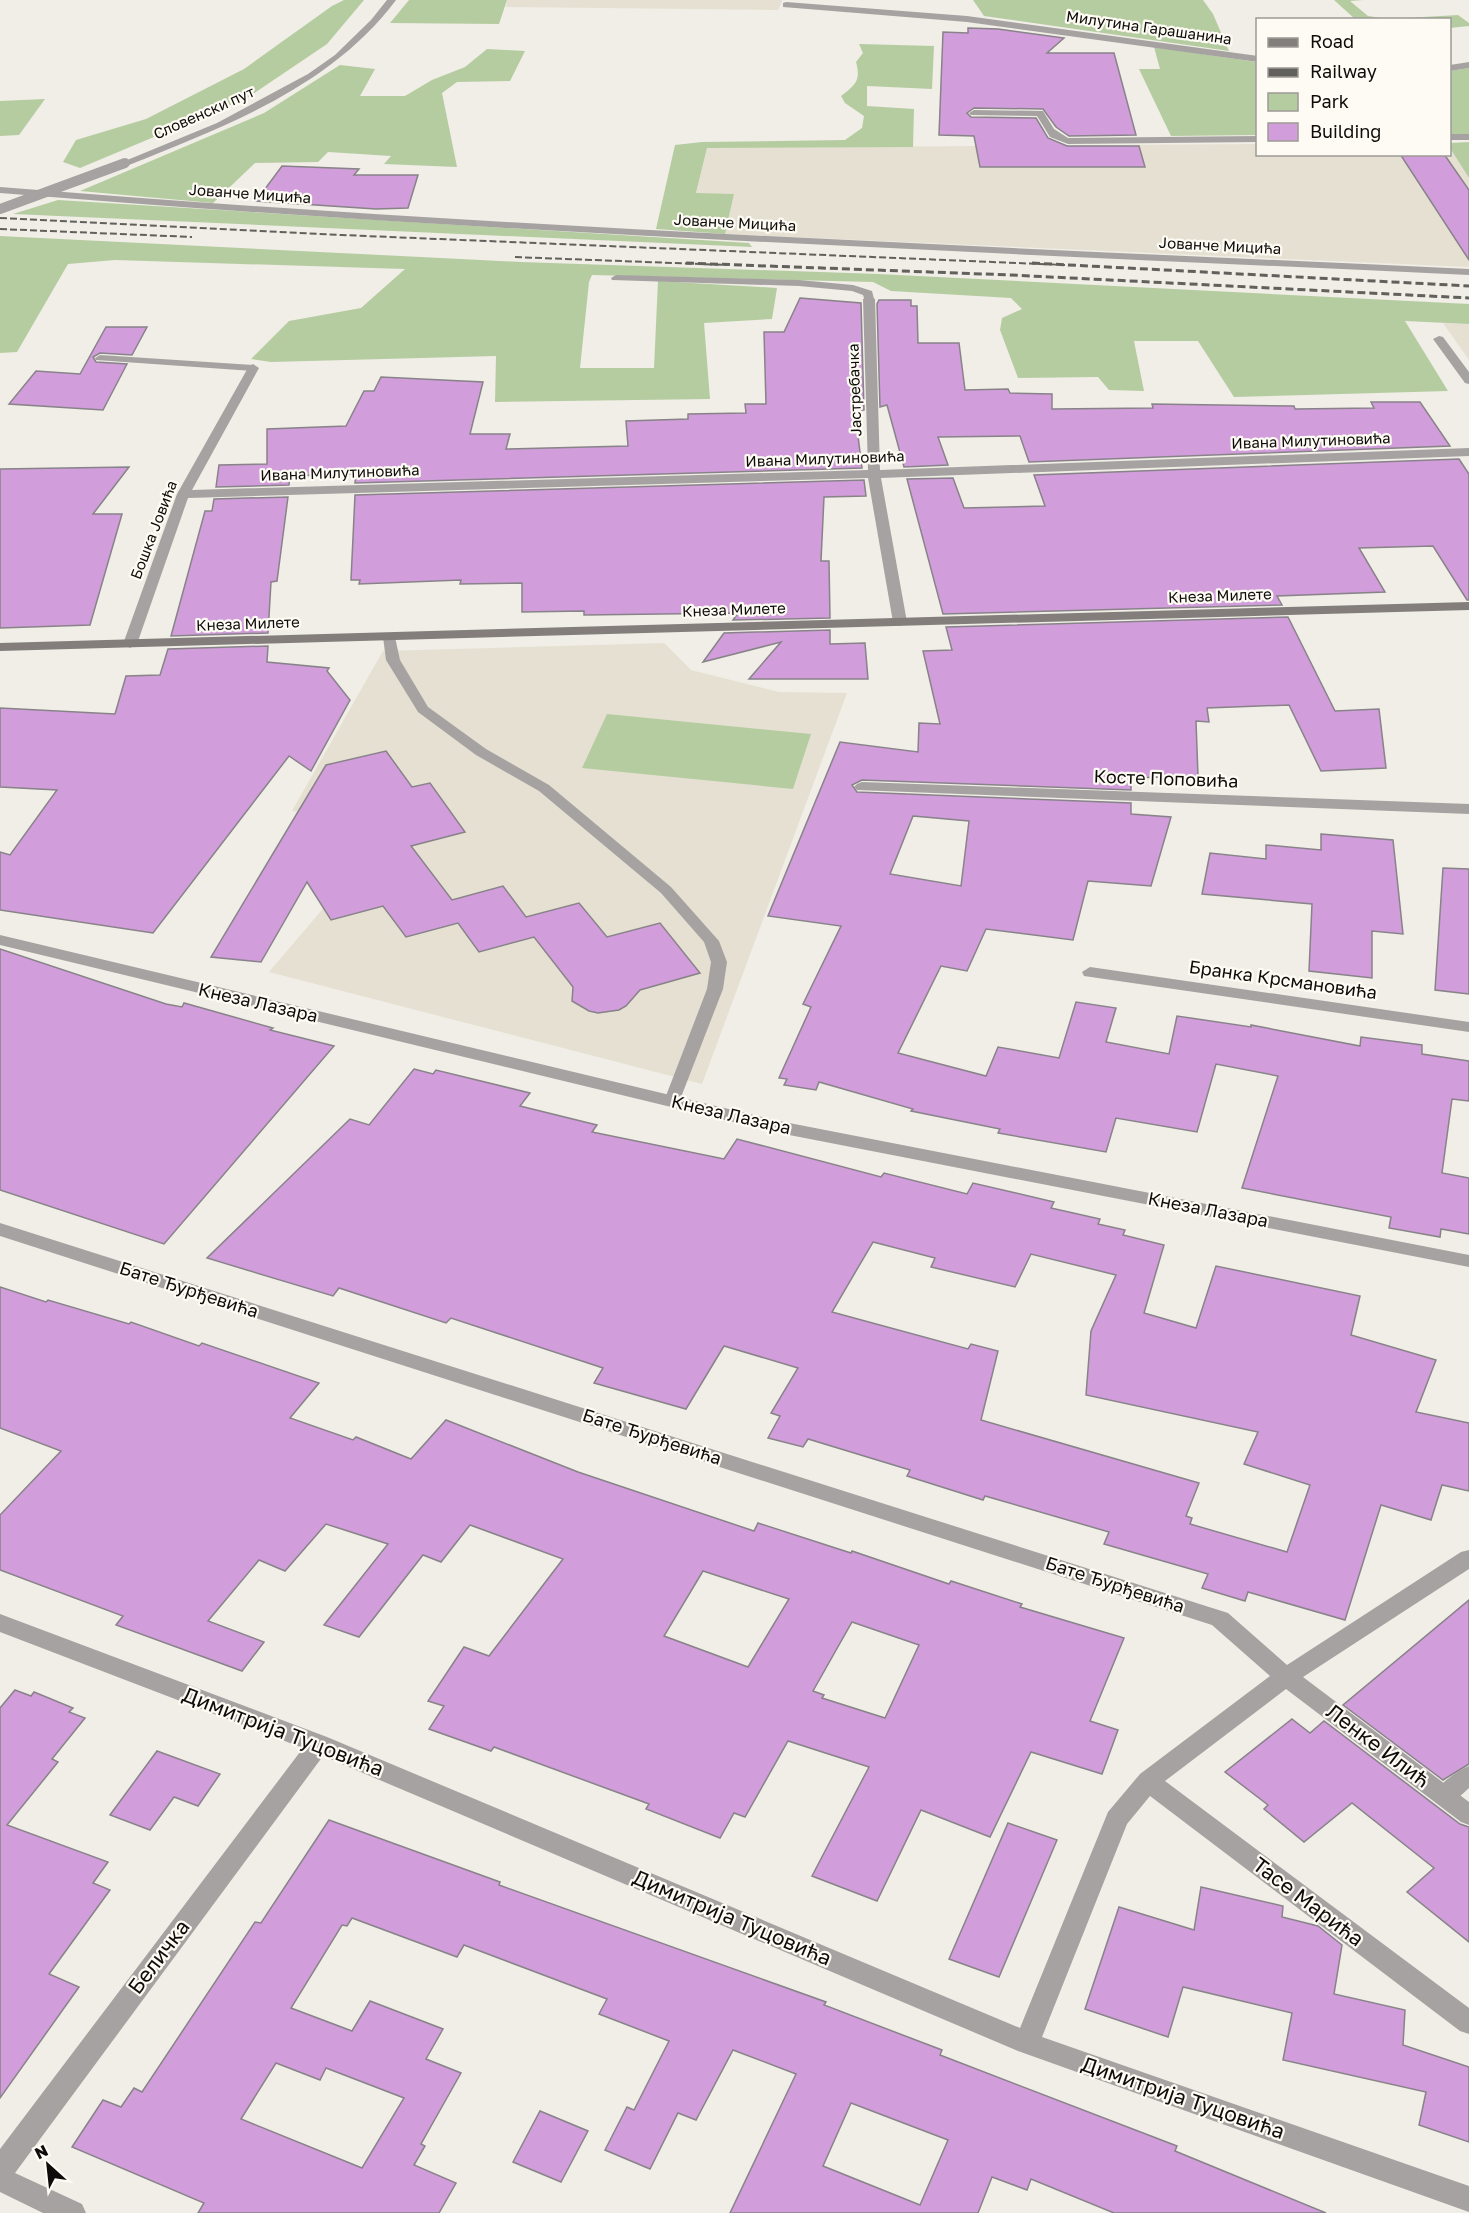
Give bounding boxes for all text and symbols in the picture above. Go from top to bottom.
street label: Милутина Гарашанина [1065,6,1233,48]
legend [1256,18,1451,156]
text: Road [1310,30,1354,52]
text: Railway [1310,60,1377,82]
street label: Словенски пут [150,82,257,142]
text: Park [1310,90,1349,112]
text: Building [1310,120,1381,142]
street label: Јованче Мицића [188,180,312,206]
street label: Јованче Мицића [673,210,797,234]
street label: Јованче Мицића [1158,233,1282,257]
street label: Јастребачка [843,343,865,437]
street label: Ивана Милутиновића [1231,428,1391,452]
street label: Ивана Милутиновића [745,446,905,470]
street label: Ивана Милутиновића [260,460,420,484]
street label: Бошка Јовића [126,478,180,582]
street label: Кнеза Милете [1168,584,1272,606]
street label: Кнеза Милете [682,598,786,620]
street label: Кнеза Милете [196,612,300,634]
street label: Косте Поповића [1093,764,1239,792]
street label: Бранка Крсмановића [1188,955,1379,1003]
street label: Кнеза Лазара [196,978,320,1026]
street label: Кнеза Лазара [669,1090,793,1138]
street label: Кнеза Лазара [1146,1187,1270,1231]
street label: Бате Ђурђевића [117,1256,262,1322]
street label: Бате Ђурђевића [580,1403,725,1469]
street label: Бате Ђурђевића [1043,1551,1188,1617]
street label: Димитрија Туцовића [179,1681,387,1781]
street label: Ленке Илић [1322,1698,1436,1793]
street label: Тасе Марића [1248,1851,1369,1951]
street label: Димитрија Туцовића [629,1863,836,1971]
street label: Беличка [122,1914,195,1999]
street label: Димитрија Туцовића [1078,2050,1288,2144]
north arrow [18,2135,78,2195]
text: N [31,2140,51,2163]

